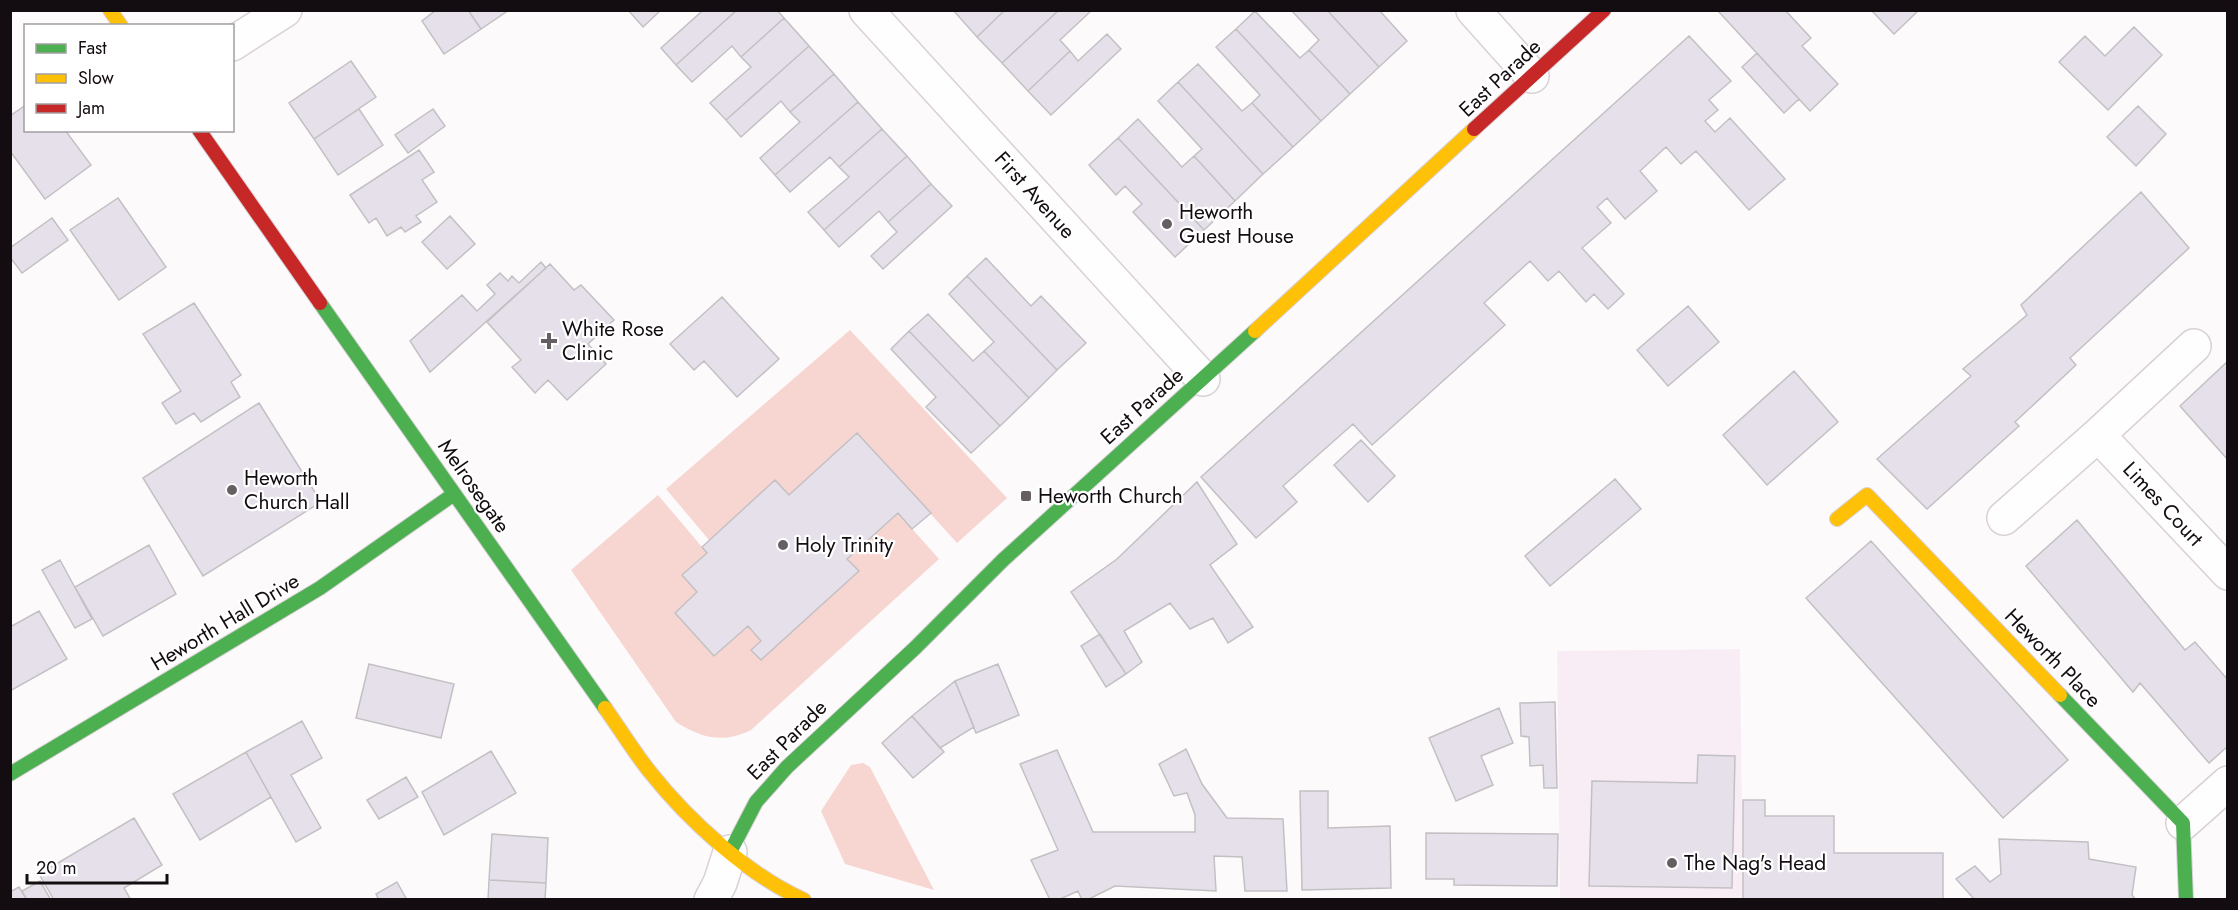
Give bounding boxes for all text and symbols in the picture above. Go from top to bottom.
legend [24,24,234,132]
street label: East Parade [1452,32,1548,124]
text: Fast [78,35,107,61]
text: Slow [78,65,115,91]
text: Jam [76,95,105,121]
street label: First Avenue [988,145,1083,245]
place label: Heworth Guest House [1179,197,1294,251]
marker: Heworth Guest House [1160,217,1174,231]
place label: White Rose Clinic [562,314,664,368]
marker: White Rose Clinic [540,332,558,350]
street label: East Parade [1094,360,1190,451]
street label: Melrosegate [431,433,517,539]
street label: Limes Court [2116,455,2210,553]
place label: Heworth Church Hall [244,463,349,517]
place label: Heworth Church [1038,481,1183,511]
marker: Heworth Church Hall [225,483,239,497]
marker: Heworth Church [1019,489,1033,503]
place label: Holy Trinity [795,530,894,560]
marker: Holy Trinity [776,538,790,552]
street label: Heworth Hall Drive [145,566,305,678]
street label: Heworth Place [1998,602,2108,715]
street label: East Parade [740,693,834,787]
scale bar [27,847,166,885]
place label: The Nag's Head [1684,848,1826,878]
text: 20 m [36,855,76,881]
marker: The Nag's Head [1665,856,1679,870]

